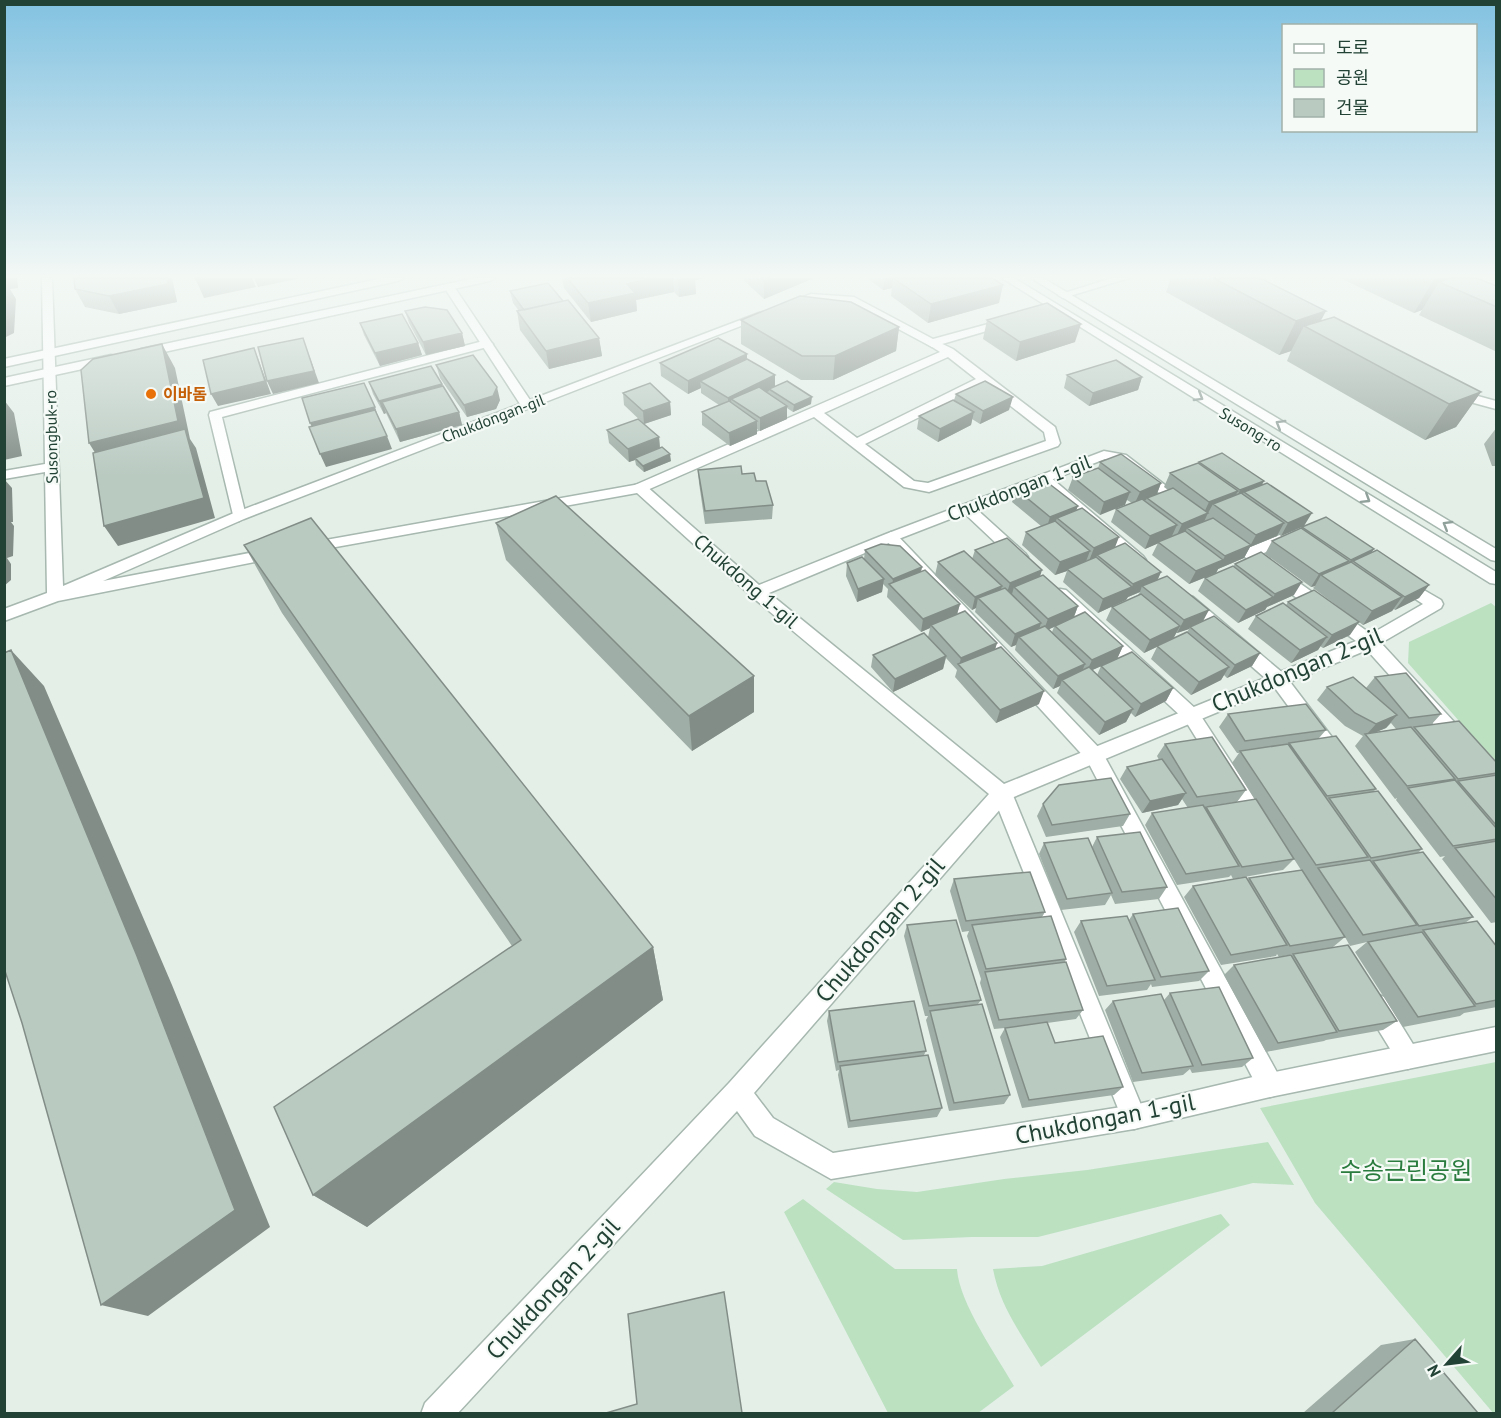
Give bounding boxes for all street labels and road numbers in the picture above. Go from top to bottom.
street label: Chukdongan-gil [439,389,548,447]
street label: Susongbuk-ro [40,390,62,484]
street label: Susong-ro [1216,403,1286,455]
street label: Chukdongan 1-gil [943,449,1095,527]
street label: Chukdong 1-gil [688,528,804,634]
street label: Chukdongan 2-gil [1207,620,1387,719]
street label: Chukdongan 2-gil [808,851,951,1009]
street label: Chukdongan 1-gil [1012,1086,1197,1151]
street label: Chukdongan 2-gil [479,1211,626,1366]

